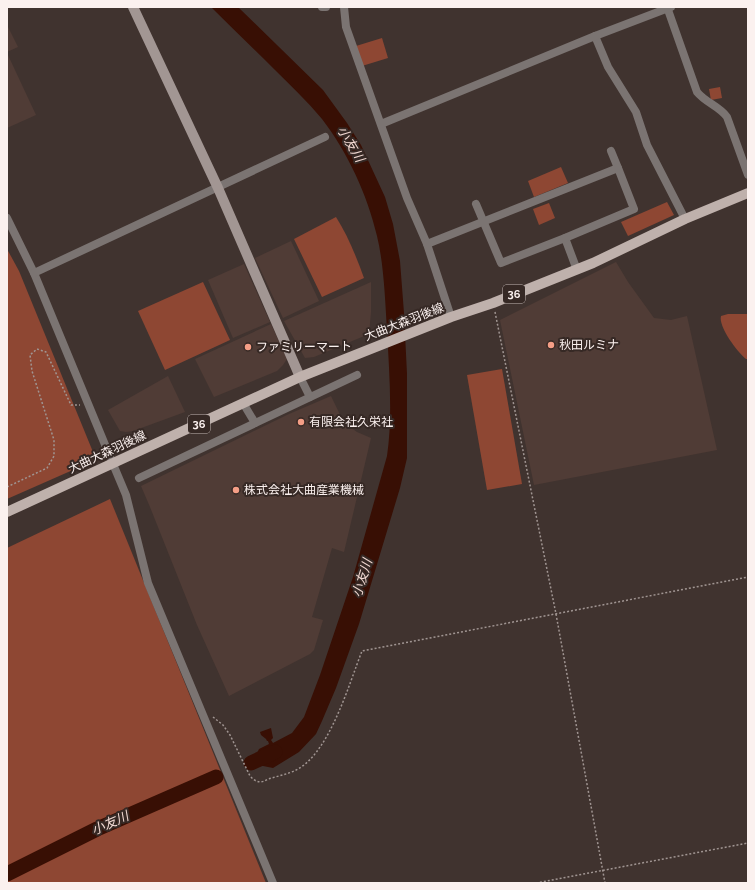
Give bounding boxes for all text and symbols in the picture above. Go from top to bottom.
water label: 小友川 [335,123,368,166]
road number: 36 [503,285,525,303]
street label: 大曲大森羽後線 [362,300,446,344]
place label: 秋田ルミナ [559,338,619,352]
place label: ファミリーマート [256,340,352,354]
marker: 秋田ルミナ [546,340,556,350]
marker: ファミリーマート [243,342,253,352]
road number: 36 [188,415,210,433]
place label: 有限会社久栄社 [309,415,393,429]
marker: 有限会社久栄社 [296,417,306,427]
street label: 大曲大森羽後線 [66,428,148,476]
place label: 株式会社大曲産業機械 [244,483,364,497]
marker: 株式会社大曲産業機械 [231,485,241,495]
water label: 小友川 [349,555,375,599]
water label: 小友川 [89,807,133,838]

